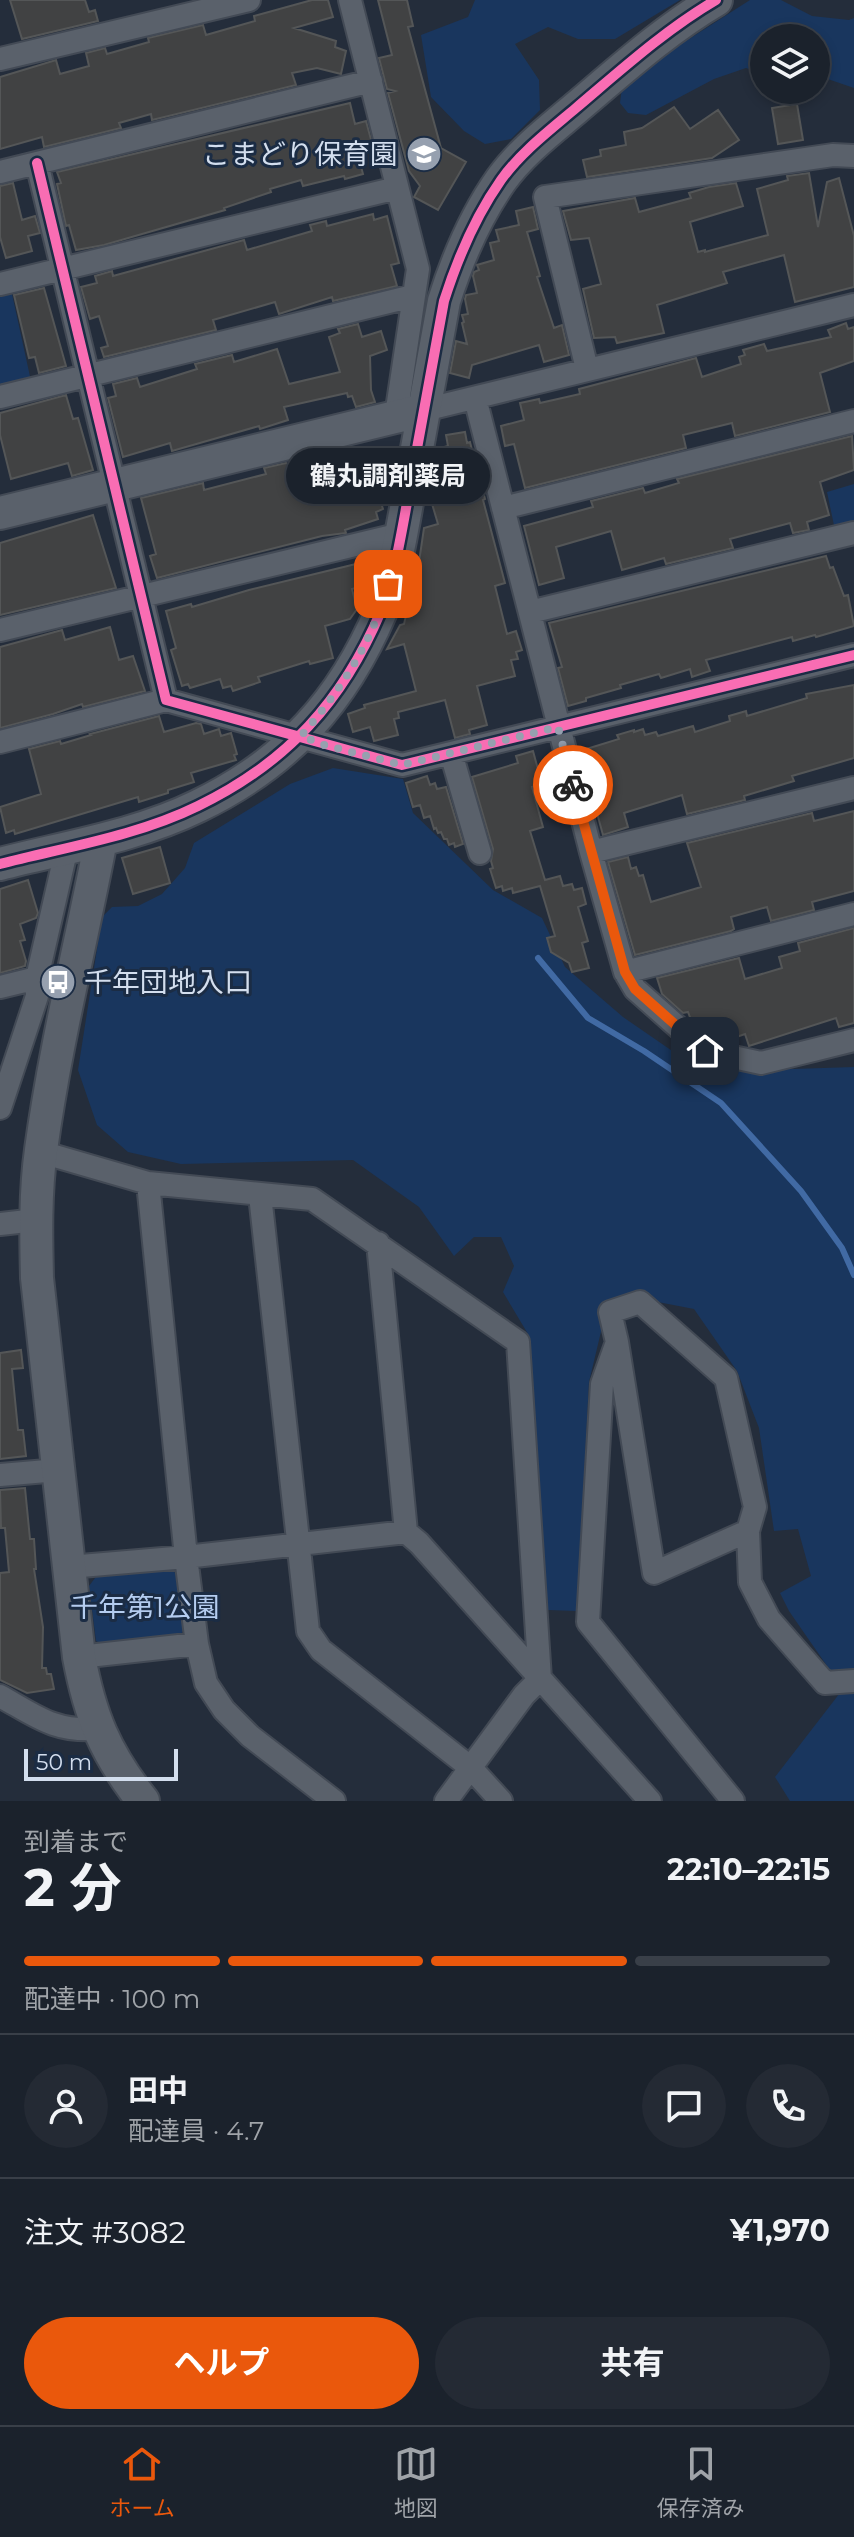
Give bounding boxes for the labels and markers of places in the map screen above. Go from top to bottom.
school or university icon: こまどり保育園 [405,135,443,173]
place label: こまどり保育園 [202,137,398,171]
callout: 鶴丸調剤薬局 [286,448,490,504]
pin [354,550,422,618]
bus stop icon: 千年団地入口 [39,963,77,1001]
place label: 千年団地入口 [84,965,252,999]
pin [671,1017,739,1085]

